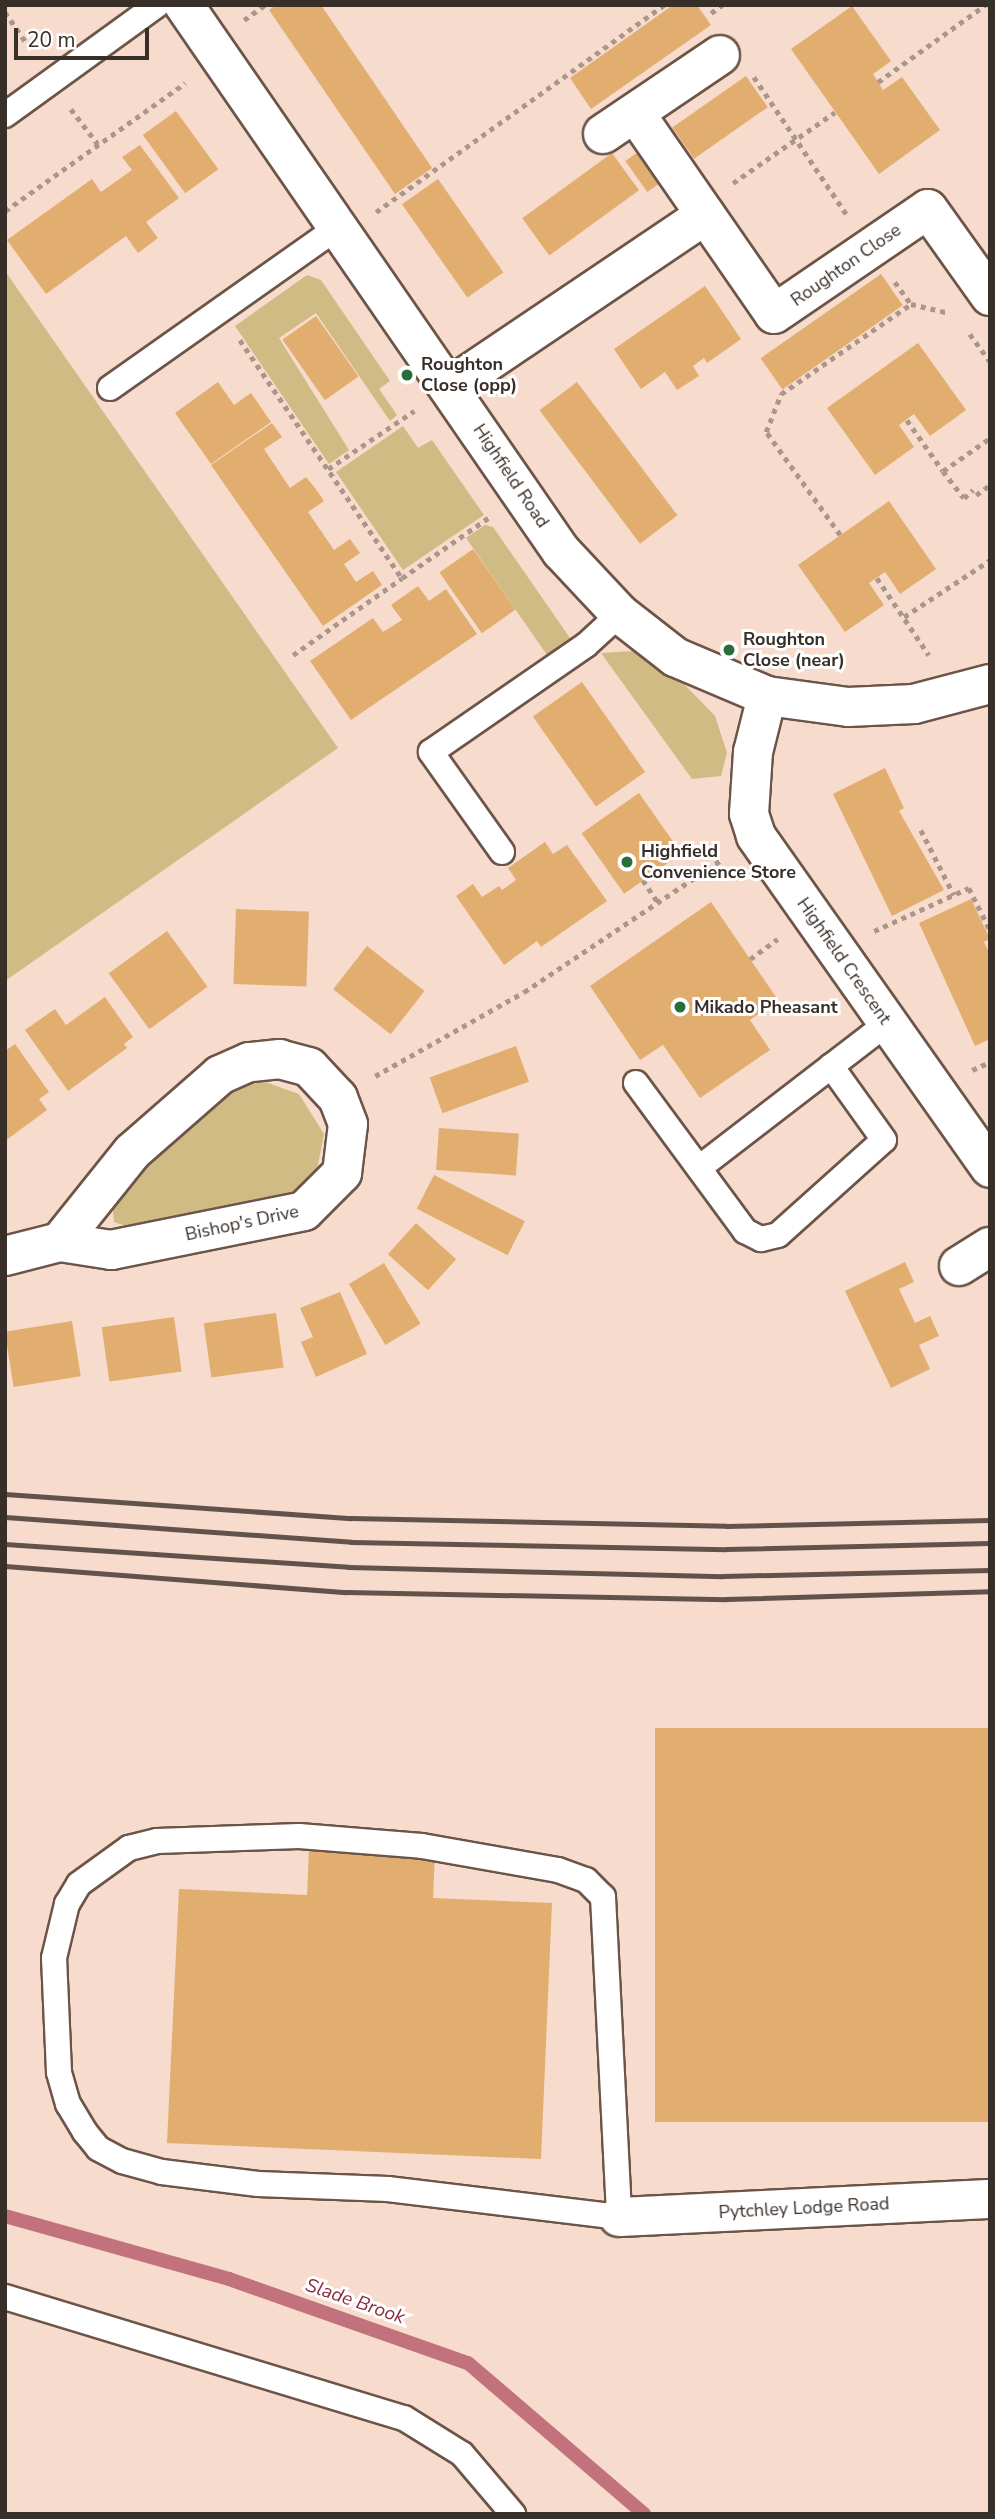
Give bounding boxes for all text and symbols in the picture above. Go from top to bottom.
scale bar [18,14,152,58]
text: 20 m [27,26,76,54]
street label: Roughton Close [787,219,905,311]
place label: Roughton Close (opp) [421,354,517,396]
marker: Roughton Close (opp) [399,367,415,383]
street label: Highfield Road [468,420,554,532]
place label: Roughton Close (near) [743,629,845,672]
marker: Roughton Close (near) [721,642,737,658]
place label: Highfield Convenience Store [641,841,796,884]
marker: Highfield Convenience Store [619,854,635,870]
street label: Highfield Crescent [792,894,896,1028]
place label: Mikado Pheasant [694,996,838,1018]
marker: Mikado Pheasant [672,999,688,1015]
street label: Bishop's Drive [183,1200,301,1246]
street label: Pytchley Lodge Road [718,2193,890,2223]
water label: Slade Brook [302,2274,408,2330]

